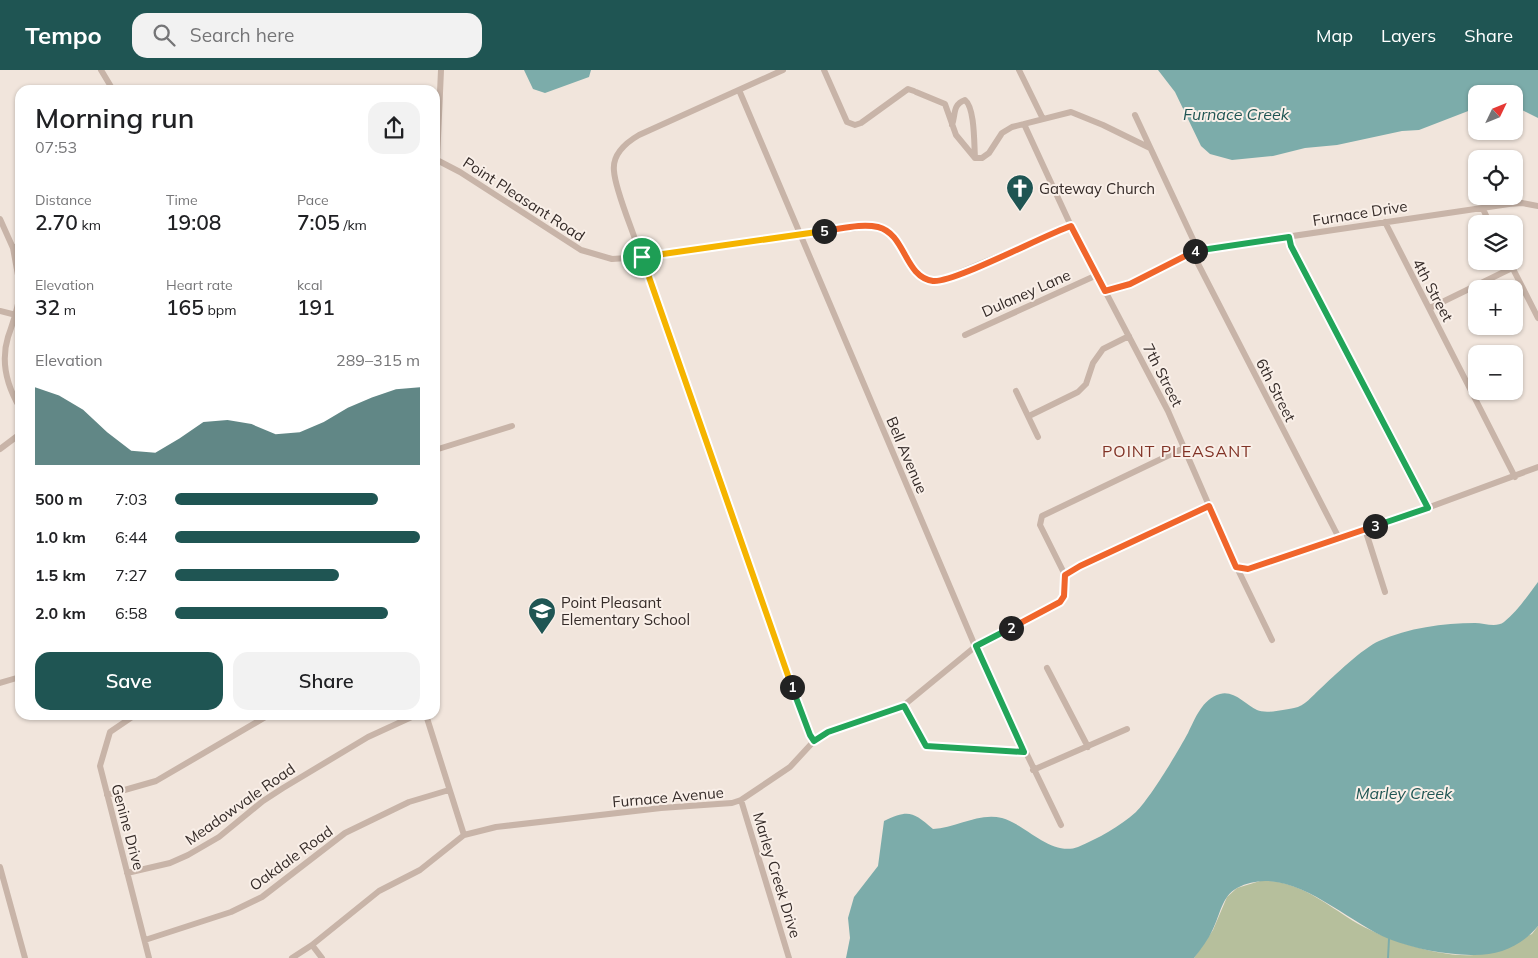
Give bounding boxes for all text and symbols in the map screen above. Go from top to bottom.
search box [132,13,482,58]
text: Tempo [25,20,102,50]
icon: search [150,21,178,49]
text: Search here [190,23,294,47]
text: Map [1316,24,1353,47]
text: Layers [1381,24,1436,47]
text: Share [1464,24,1513,47]
north arrow [1468,85,1522,140]
map controls [1468,85,1523,400]
text: Morning run [35,100,194,135]
button: share [368,102,420,154]
water label: Furnace Creek [1183,104,1290,124]
text: 07:53 [35,137,77,157]
button: locate [1468,150,1523,205]
street label: Point Pleasant Road [460,153,588,245]
church icon: Gateway Church [1005,173,1035,212]
place label: Gateway Church [1039,179,1155,198]
text: Distance [35,191,92,209]
text: Time [166,191,198,209]
text: Pace [297,191,329,209]
street label: Furnace Drive [1311,196,1409,230]
text: 2.70 [35,209,78,235]
text: 19:08 [166,209,221,235]
text: 7:05 [297,209,340,235]
button: layers [1468,215,1523,270]
text: km [78,216,101,234]
text: /km [340,216,367,234]
pin: 5 [812,218,836,244]
text: 5 [820,222,829,240]
pin [621,236,663,278]
pin: 4 [1182,238,1208,264]
text: 4 [1191,242,1200,260]
icon: arrive [628,243,656,271]
street label: 4th Street [1409,255,1457,325]
street label: Dulaney Lane [979,265,1073,321]
text: Elevation [35,276,94,294]
text: Heart rate [166,276,233,294]
text: kcal [297,276,323,294]
button: + [1468,280,1523,335]
text: 32 [35,294,60,320]
text: 165 [166,294,204,320]
text: 191 [297,294,335,320]
text: m [60,301,76,319]
text: bpm [204,301,237,319]
street label: 7th Street [1139,340,1187,410]
button: − [1468,345,1523,400]
text: Elevation [35,350,103,370]
text: 289–315 m [336,350,420,370]
street label: 6th Street [1252,355,1300,425]
street label: Bell Avenue [882,414,932,496]
district label: POINT PLEASANT [1102,441,1252,461]
text: 500 m [35,489,83,509]
text: 7:03 [115,489,147,509]
pin: 3 [1362,514,1388,538]
text: 3 [1371,517,1380,535]
text: 1.0 km [35,527,86,547]
text: 6:44 [115,527,147,547]
text: 1.5 km [35,565,86,585]
text: 7:27 [115,565,147,585]
place label: Point Pleasant Elementary School [561,593,690,629]
school or university icon: Point Pleasant Elementary School [527,596,557,635]
text: 2.0 km [35,603,86,623]
text: 6:58 [115,603,147,623]
pin: 2 [998,616,1024,640]
text: 2 [1007,619,1016,637]
button: Save [35,652,223,710]
button: Share [233,652,420,710]
pin: 1 [780,674,804,700]
text: 1 [788,678,797,696]
street label: Meadowvale Road [181,759,299,849]
street label: Genine Drive [107,782,149,872]
street label: Furnace Avenue [612,783,724,811]
water label: Marley Creek [1356,783,1453,803]
street label: Marley Creek Drive [749,810,805,940]
street label: Oakdale Road [246,821,336,895]

